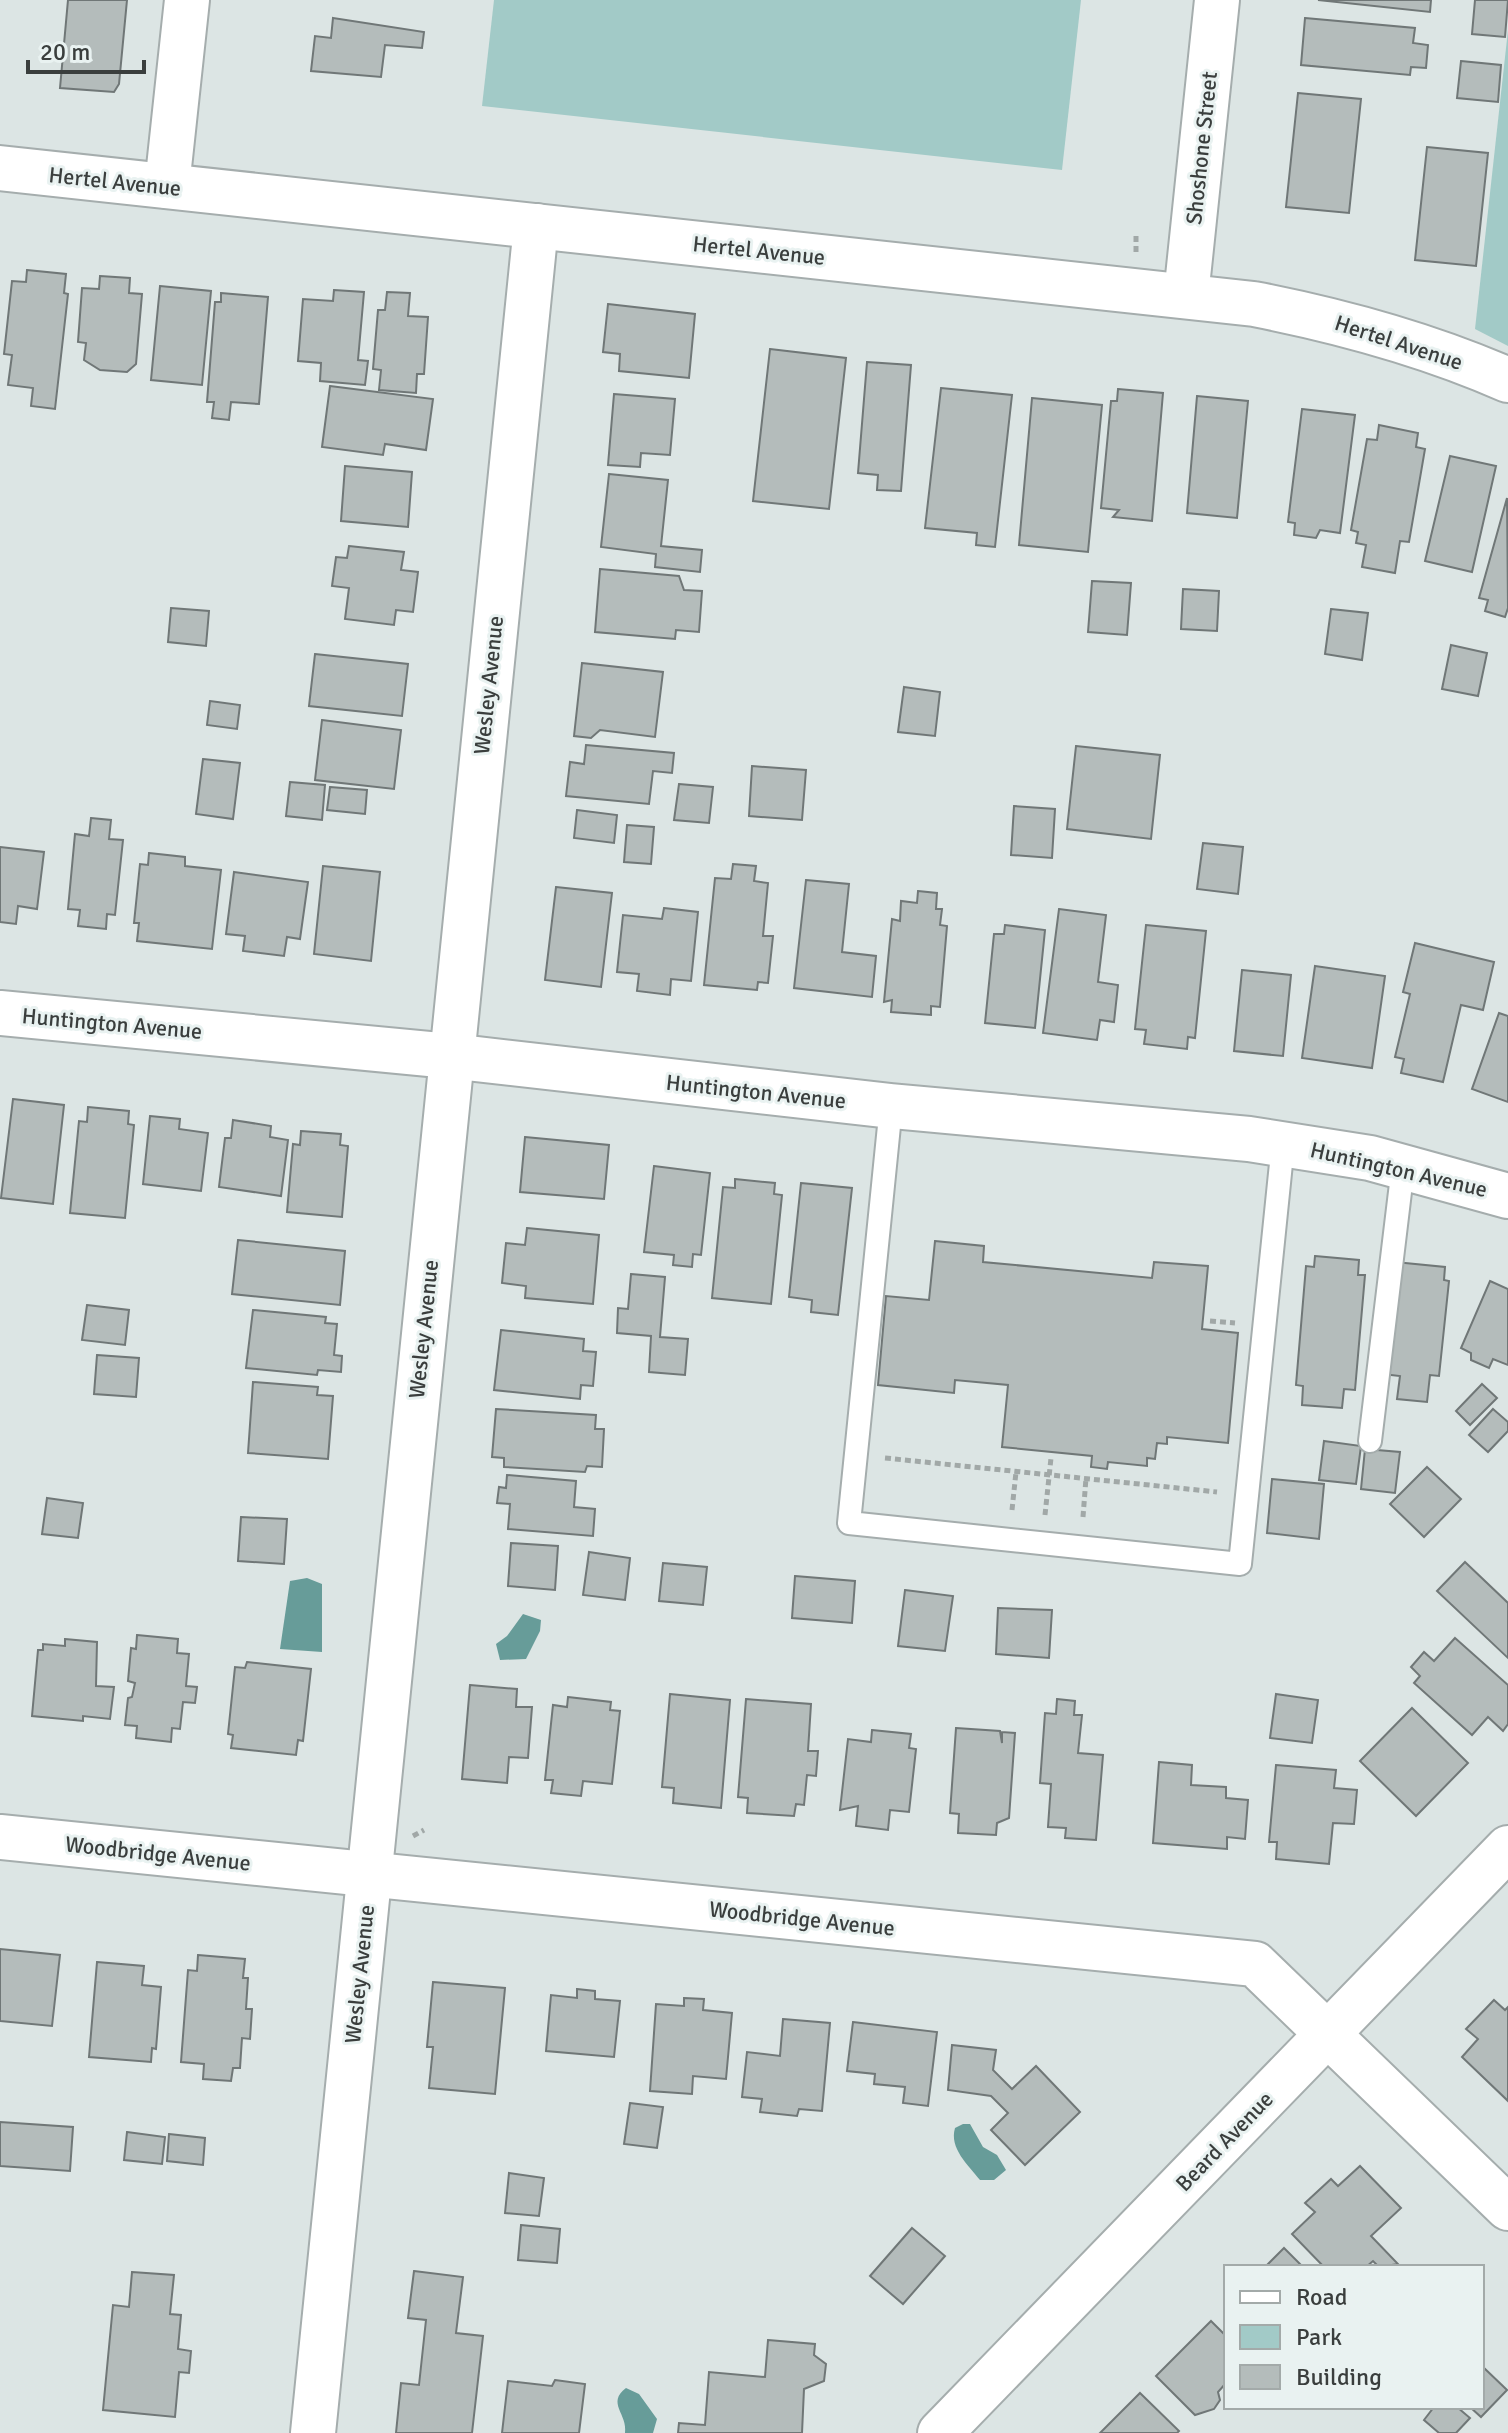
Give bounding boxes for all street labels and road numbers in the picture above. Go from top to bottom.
street label: Shoshone Street [1180,70,1223,226]
street label: Hertel Avenue [47,161,183,202]
street label: Hertel Avenue [691,230,827,271]
street label: Hertel Avenue [1331,309,1466,376]
street label: Wesley Avenue [468,614,509,756]
street label: Huntington Avenue [21,1002,203,1045]
street label: Huntington Avenue [665,1069,847,1114]
street label: Huntington Avenue [1308,1136,1490,1203]
street label: Wesley Avenue [403,1258,444,1400]
street label: Woodbridge Avenue [64,1830,252,1877]
street label: Woodbridge Avenue [708,1895,896,1942]
street label: Wesley Avenue [339,1903,380,2045]
street label: Beard Avenue [1170,2086,1279,2197]

